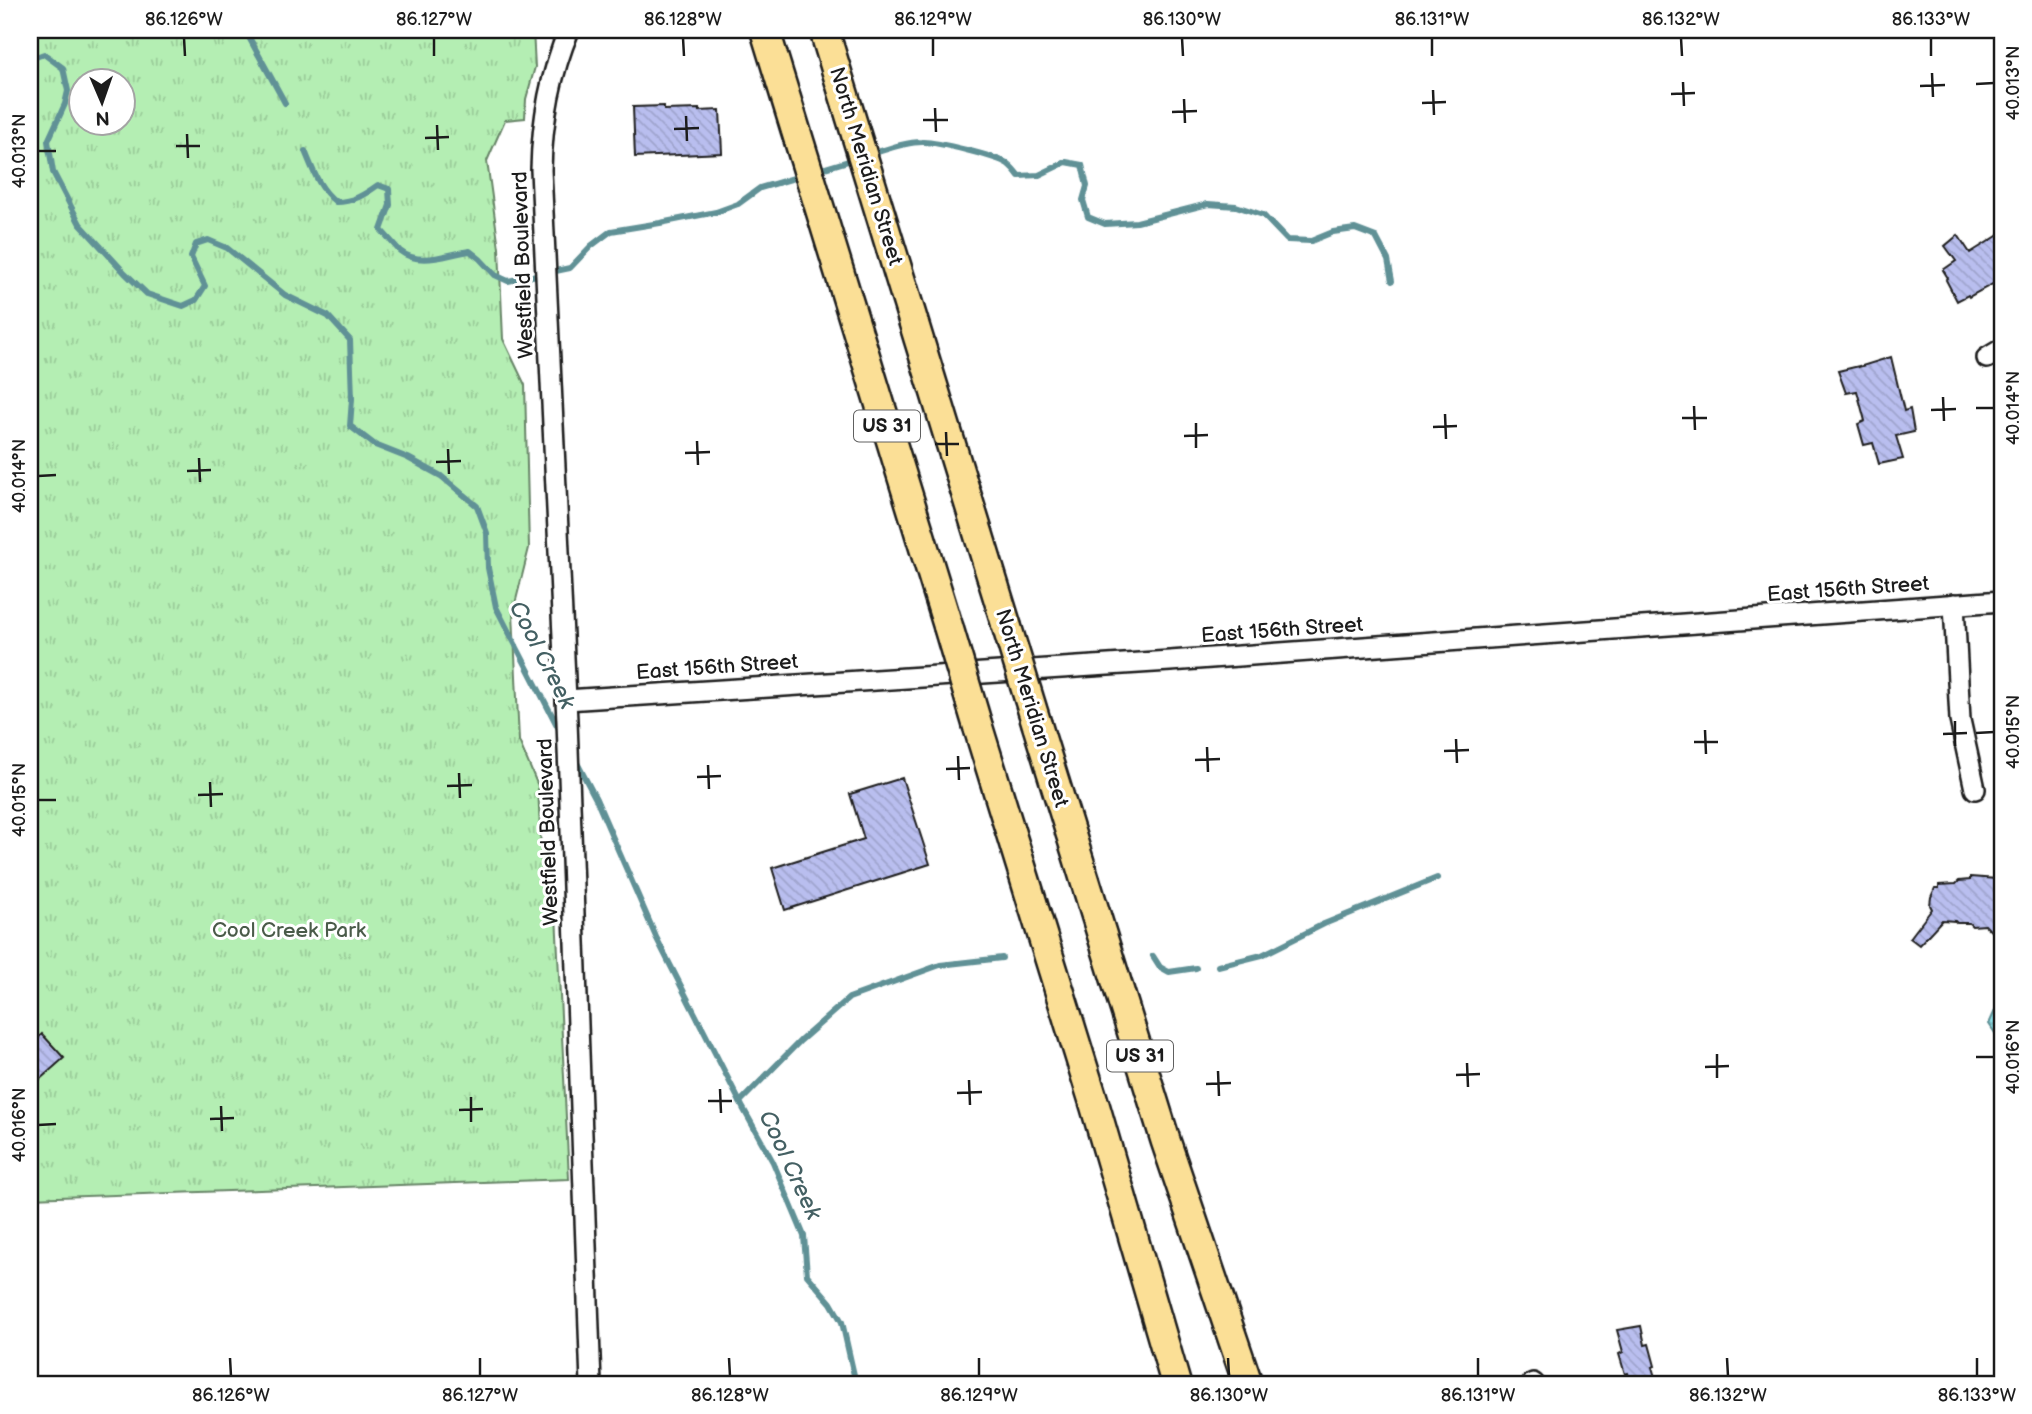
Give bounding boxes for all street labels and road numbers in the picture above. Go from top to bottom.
street label: North Meridian Street [824,64,908,269]
street label: Westfield Boulevard [507,171,539,359]
road number: US 31 [854,410,920,442]
street label: East 156th Street [1766,571,1930,607]
street label: North Meridian Street [990,606,1074,811]
street label: East 156th Street [1200,612,1364,648]
street label: East 156th Street [635,649,799,685]
street label: Westfield Boulevard [532,738,564,926]
road number: US 31 [1107,1040,1173,1072]

